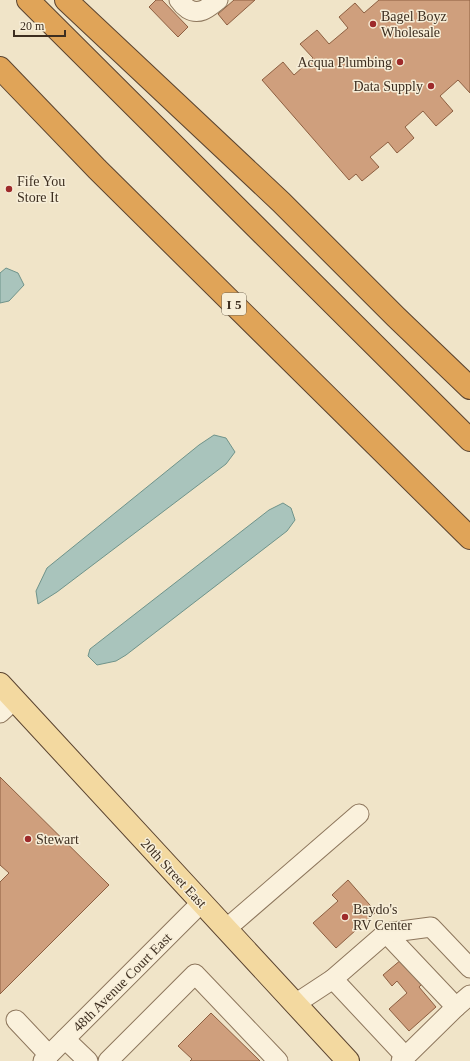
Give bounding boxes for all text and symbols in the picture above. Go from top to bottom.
place label: Bagel Boyz Wholesale [381,9,447,40]
scale bar [14,12,65,38]
text: 20 m [20,19,45,33]
marker: Bagel Boyz Wholesale [368,19,378,29]
place label: Acqua Plumbing [298,55,392,70]
marker: Acqua Plumbing [395,57,405,67]
place label: Data Supply [353,79,423,94]
marker: Data Supply [426,81,436,91]
place label: Fife You Store It [17,174,65,205]
marker: Fife You Store It [4,184,14,194]
road number: I 5 [222,293,246,315]
place label: Stewart [36,832,79,847]
marker: Stewart [23,834,33,844]
street label: 20th Street East [138,836,209,911]
place label: Baydo's RV Center [353,902,412,933]
marker: Baydo's RV Center [340,912,350,922]
street label: 48th Avenue Court East [70,930,175,1035]

